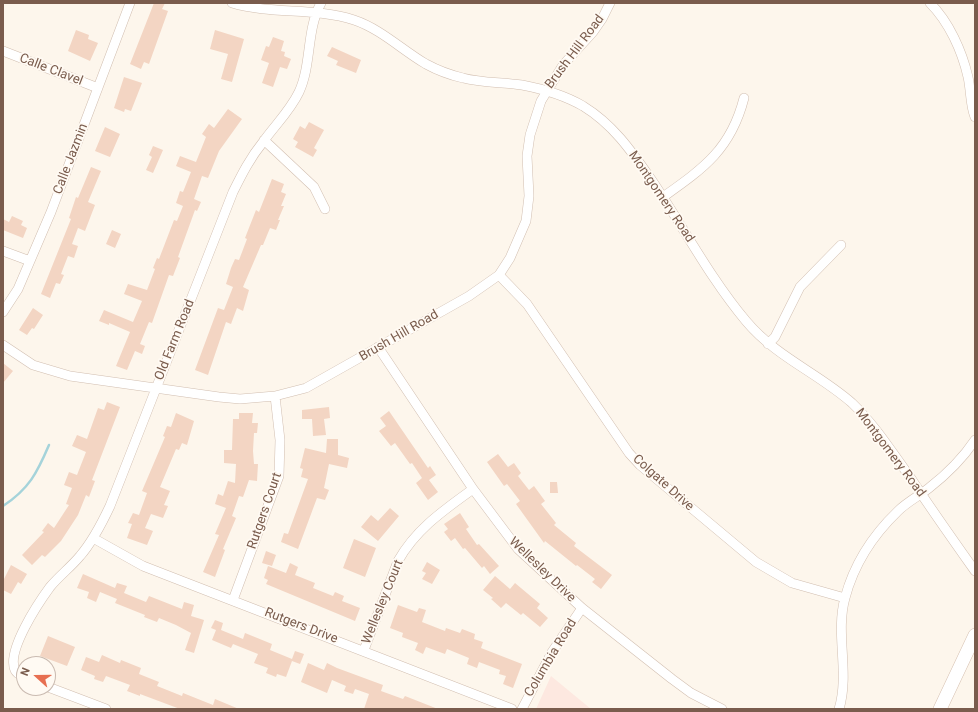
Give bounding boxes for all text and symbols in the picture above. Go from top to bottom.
street label: Brush Hill Road [542,12,608,92]
street label: Calle Clavel [17,51,85,89]
street label: Calle Jazmin [50,121,92,197]
street label: Montgomery Road [625,148,697,246]
street label: Old Farm Road [152,297,198,383]
street label: Brush Hill Road [357,307,441,365]
street label: Montgomery Road [852,406,928,500]
street label: Colgate Drive [629,451,697,515]
street label: Rutgers Court [245,471,285,551]
street label: Wellesley Drive [505,534,579,606]
street label: Wellesley Court [359,558,407,646]
street label: Rutgers Drive [262,605,340,647]
street label: Columbia Road [522,616,580,700]
north arrow [16,656,56,696]
text: N [18,666,33,678]

